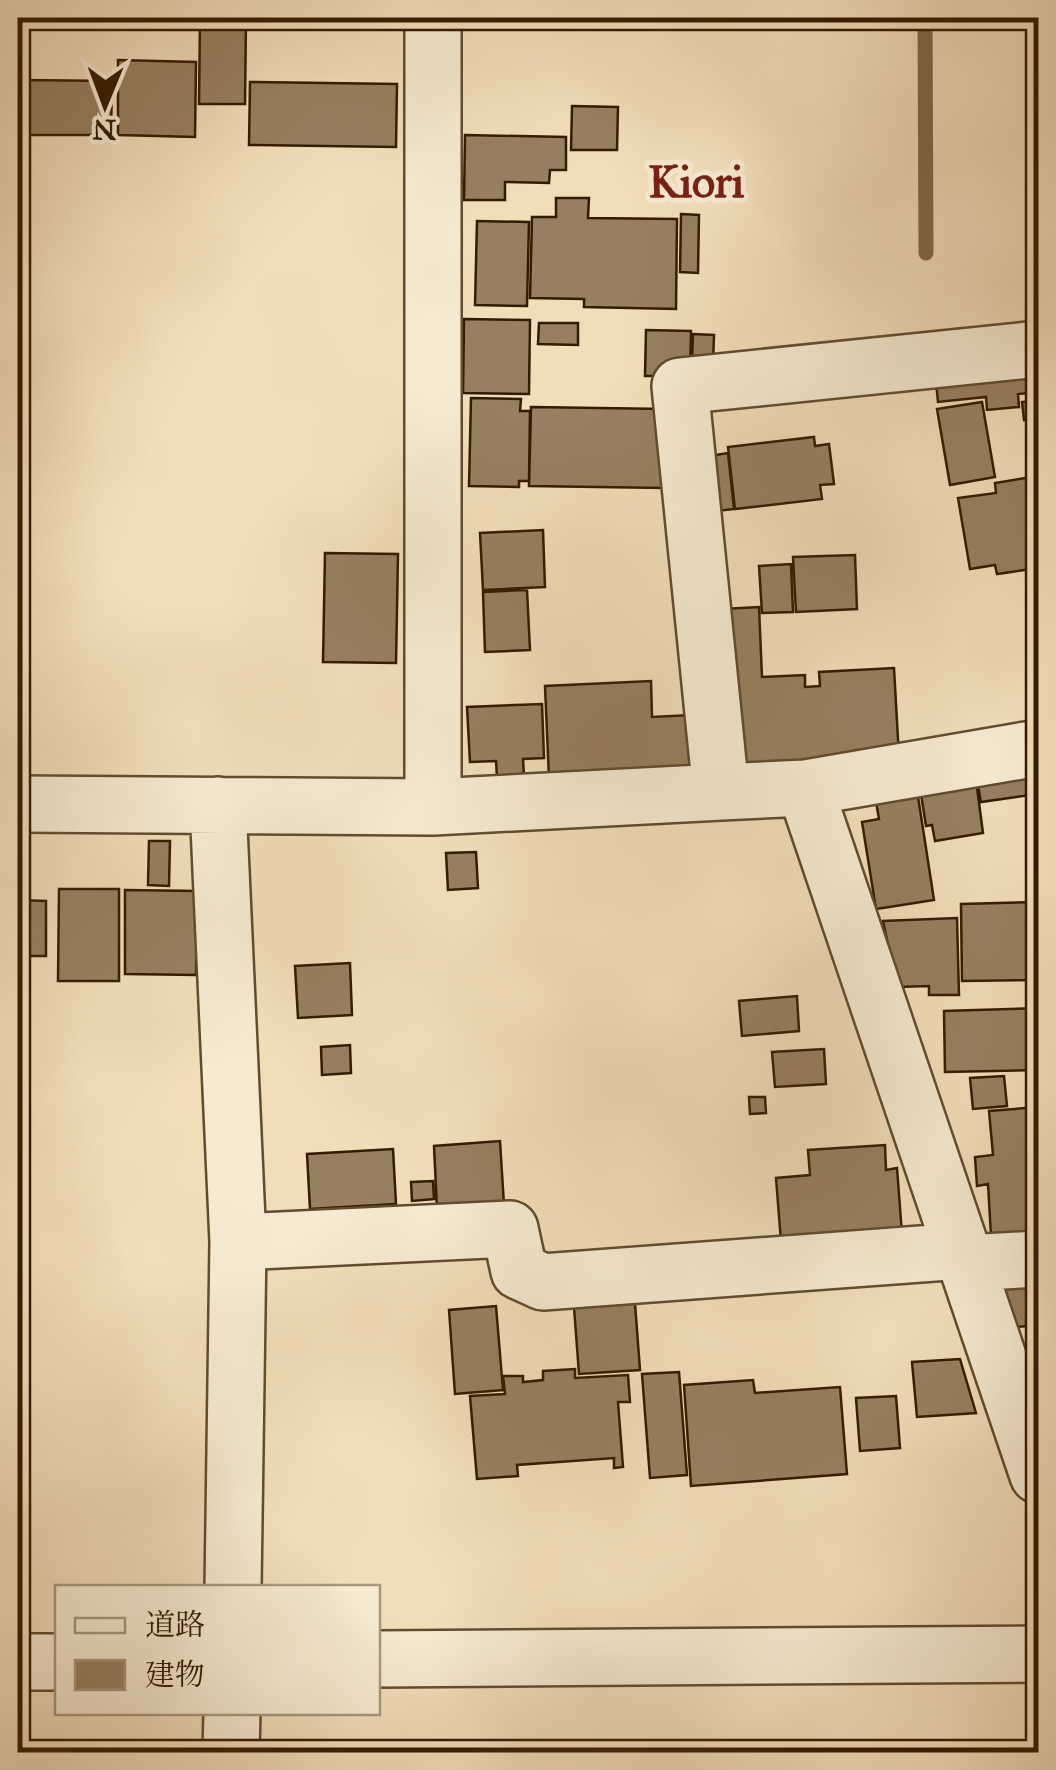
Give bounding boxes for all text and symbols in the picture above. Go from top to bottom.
north arrow [55,55,155,155]
text: N [92,112,117,147]
district label: Kiori [648,154,745,209]
legend [55,1585,380,1715]
text: 道路 [145,1607,205,1643]
text: 建物 [145,1657,205,1693]

